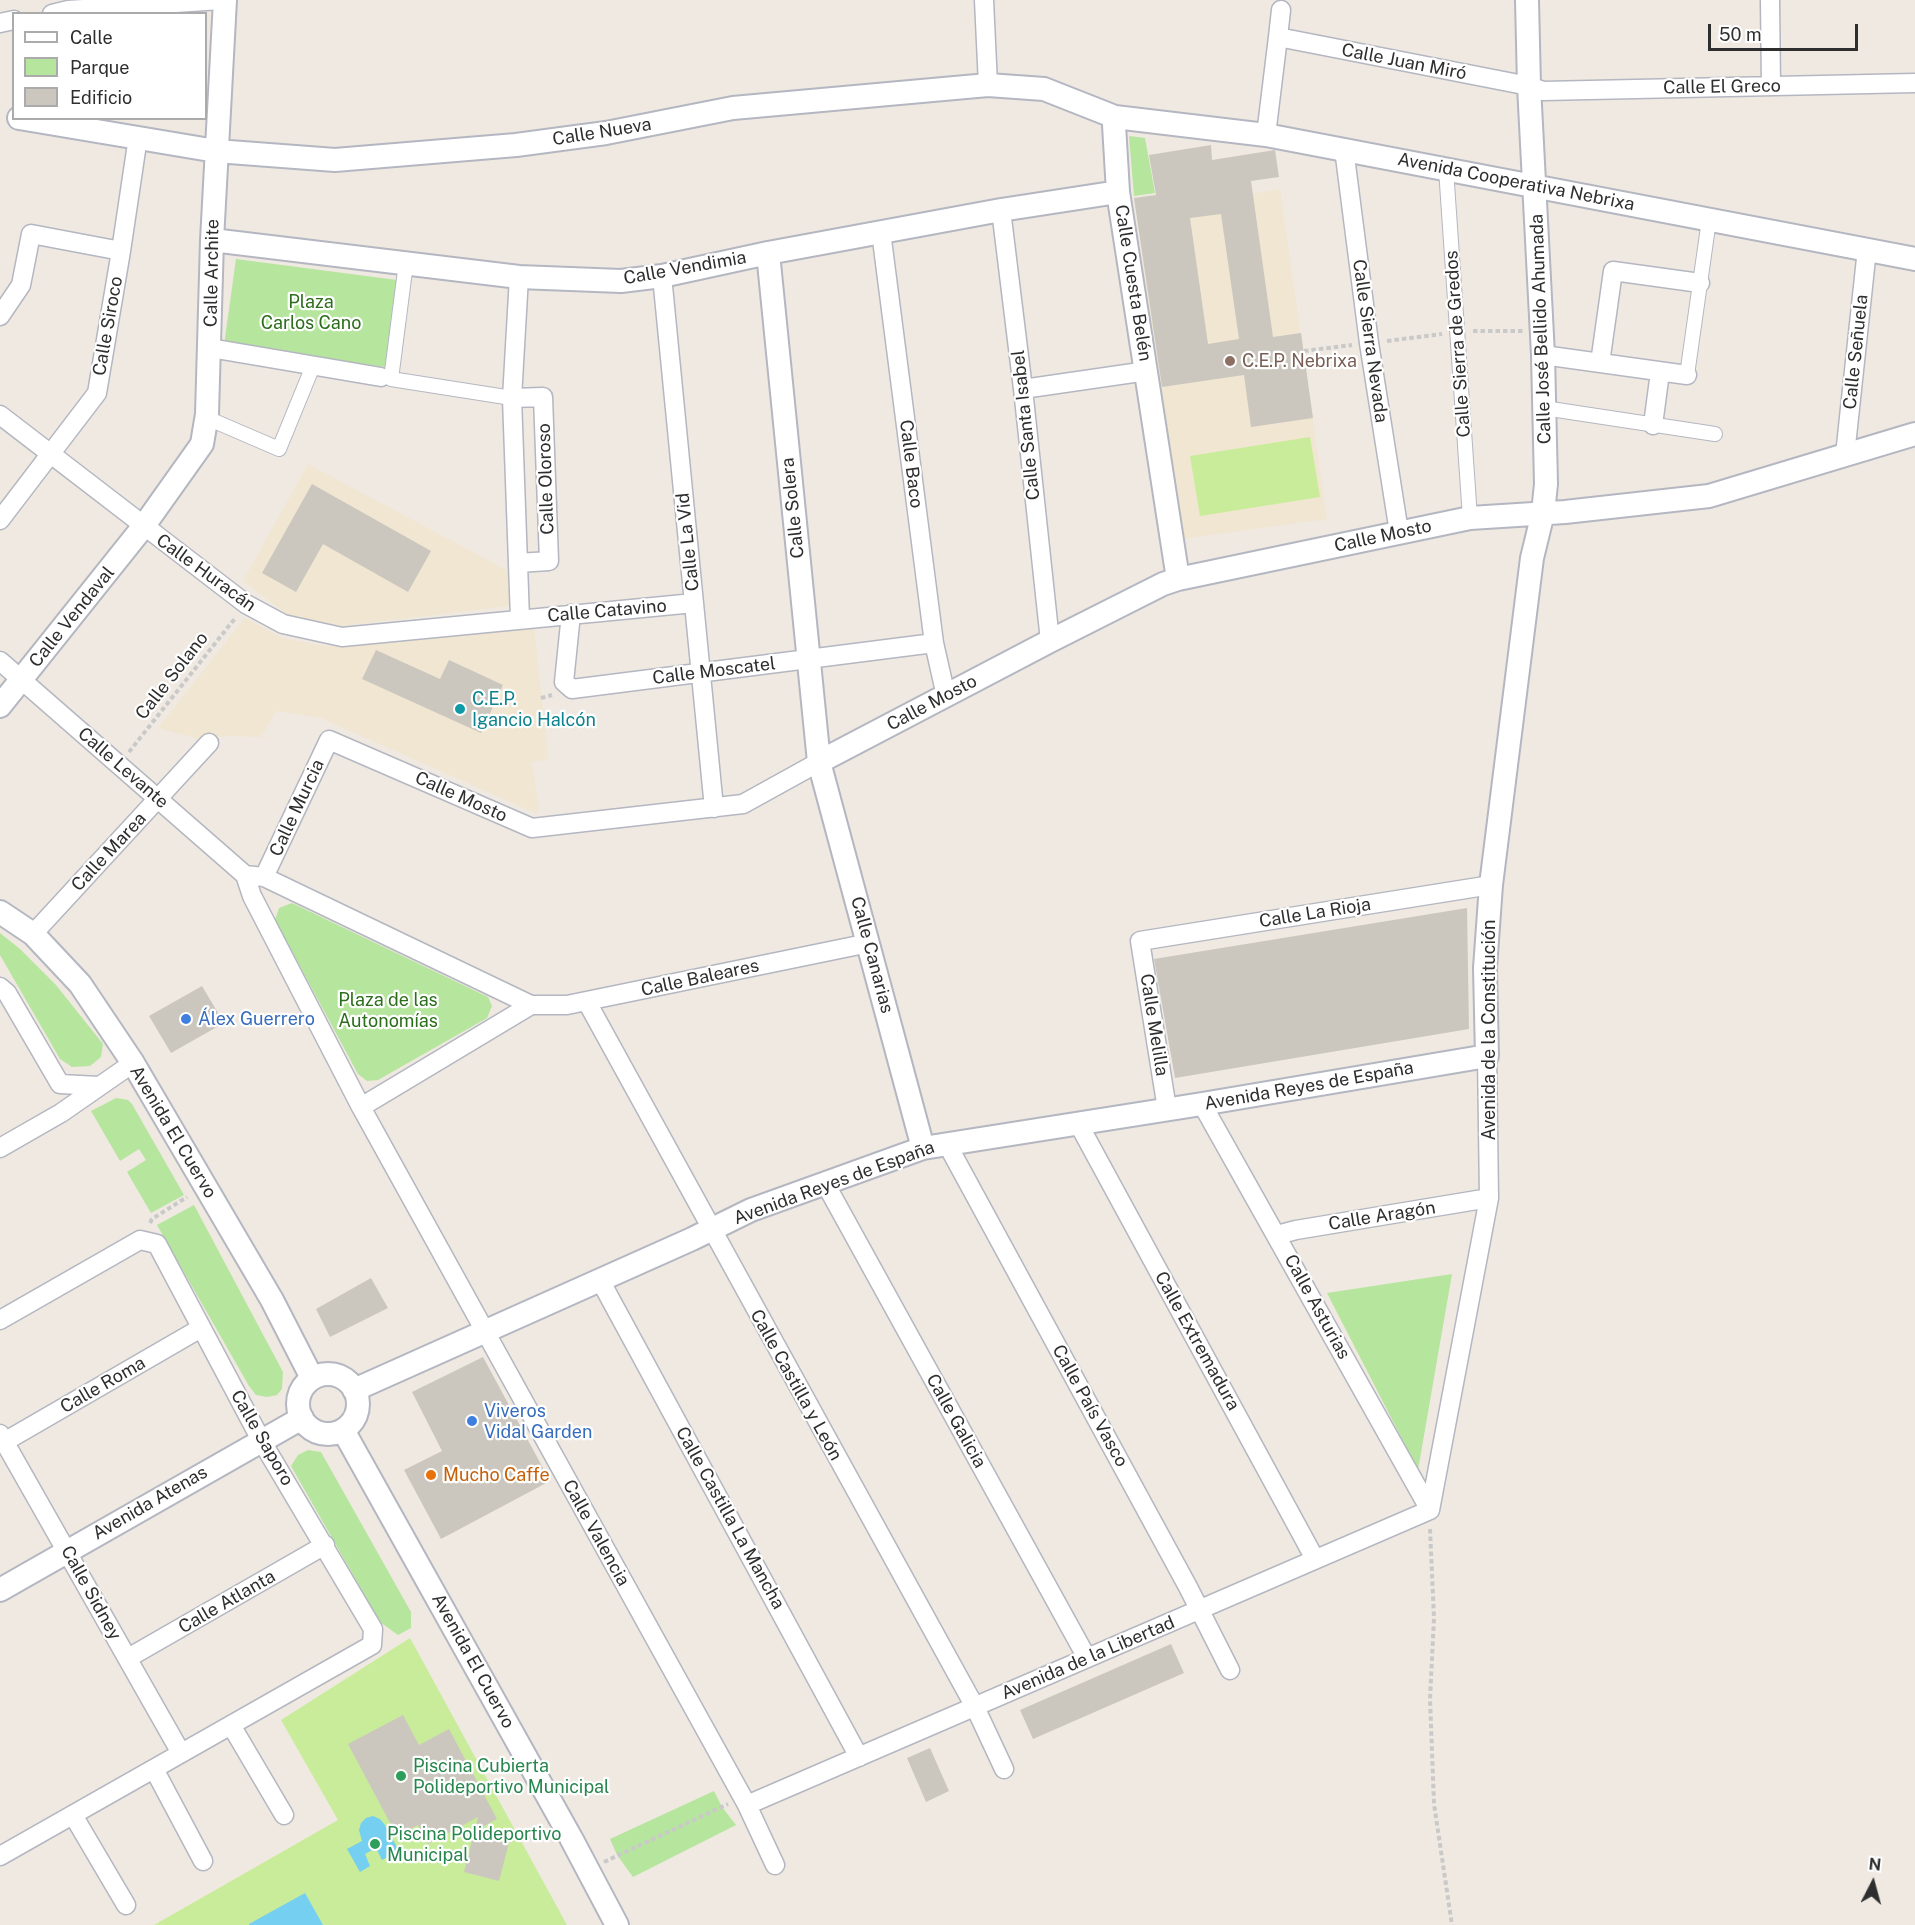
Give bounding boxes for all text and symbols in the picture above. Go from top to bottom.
legend [12,12,207,120]
scale bar [1711,12,1861,50]
text: 50 m [1719,24,1762,45]
text: Calle [70,27,113,48]
street label: Calle Juan Miró [1340,39,1468,85]
text: Parque [70,57,130,78]
street label: Calle El Greco [1663,75,1781,99]
text: Edificio [70,87,132,108]
street label: Calle Nueva [551,114,653,150]
street label: Avenida Cooperativa Nebrixa [1396,148,1636,216]
street label: Calle Cuesta Belén [1110,203,1156,363]
street label: Calle José Bellido Ahumada [1526,214,1556,444]
street label: Calle Archite [200,219,224,327]
street label: Calle Vendimia [622,247,748,289]
street label: Calle Sierra de Gredos [1441,250,1475,438]
street label: Calle Sierra Nevada [1348,258,1392,424]
street label: Calle Siroco [89,275,127,377]
park label: Plaza Carlos Cano [261,291,361,334]
street label: Calle Señuela [1839,293,1873,411]
street label: Calle Santa Isabel [1007,349,1045,501]
place label: C.E.P. Nebrixa [1242,350,1357,372]
marker: C.E.P. Nebrixa [1223,354,1237,368]
street label: Calle Baco [895,419,927,509]
street label: Calle Oloroso [533,423,559,535]
street label: Calle Solera [777,457,809,559]
street label: Calle La Vid [672,492,704,592]
street label: Calle Mosto [1332,515,1434,557]
street label: Calle Huracán [152,530,260,616]
street label: Calle Vendaval [25,562,119,672]
street label: Calle Catavino [546,595,668,627]
street label: Calle Solano [131,628,213,724]
street label: Calle Moscatel [651,653,777,689]
street label: Calle Mosto [883,670,981,736]
place label: C.E.P. Igancio Halcón [472,688,596,730]
marker: C.E.P. Igancio Halcón [453,702,467,716]
street label: Calle Levante [73,723,173,813]
street label: Calle Murcia [265,756,329,860]
street label: Calle Mosto [411,767,511,827]
street label: Calle Marea [67,808,151,896]
street label: Calle Canarias [846,894,898,1016]
street label: Calle La Rioja [1258,894,1372,932]
street label: Avenida de la Constitución [1478,920,1500,1140]
street label: Calle Baleares [639,955,761,1001]
street label: Calle Melilla [1135,972,1173,1078]
park label: Plaza de las Autonomías [338,989,438,1032]
place label: Álex Guerrero [198,1008,315,1030]
marker: Álex Guerrero [179,1012,193,1026]
street label: Avenida Reyes de España [1203,1057,1415,1115]
street label: Avenida El Cuervo [125,1062,221,1202]
street label: Avenida Reyes de España [731,1137,937,1229]
street label: Calle Aragón [1327,1197,1437,1235]
street label: Calle Asturias [1279,1251,1355,1363]
street label: Calle Extremadura [1150,1268,1244,1414]
street label: Calle Castilla y León [746,1306,846,1464]
street label: Calle País Vasco [1048,1341,1132,1471]
street label: Calle Roma [57,1352,149,1418]
street label: Calle Galicia [921,1370,991,1472]
street label: Calle Saporo [226,1386,298,1490]
place label: Viveros Vidal Garden [484,1400,592,1442]
marker: Viveros Vidal Garden [465,1414,479,1428]
street label: Calle Castilla La Mancha [671,1423,789,1613]
street label: Avenida Atenas [89,1461,211,1545]
place label: Mucho Caffe [443,1464,550,1486]
marker: Mucho Caffe [424,1468,438,1482]
street label: Calle Valencia [558,1476,634,1590]
street label: Calle Sidney [56,1542,126,1644]
street label: Calle Atlanta [175,1566,279,1638]
street label: Avenida El Cuervo [427,1590,519,1732]
street label: Avenida de la Libertad [998,1612,1178,1704]
place label: Piscina Cubierta Polideportivo Municipal [413,1755,609,1798]
marker: Piscina Cubierta Polideportivo Municipal [394,1769,408,1783]
place label: Piscina Polideportivo Municipal [387,1823,561,1866]
marker: Piscina Polideportivo Municipal [368,1837,382,1851]
north arrow [1843,1853,1903,1913]
text: N [1868,1854,1882,1875]

